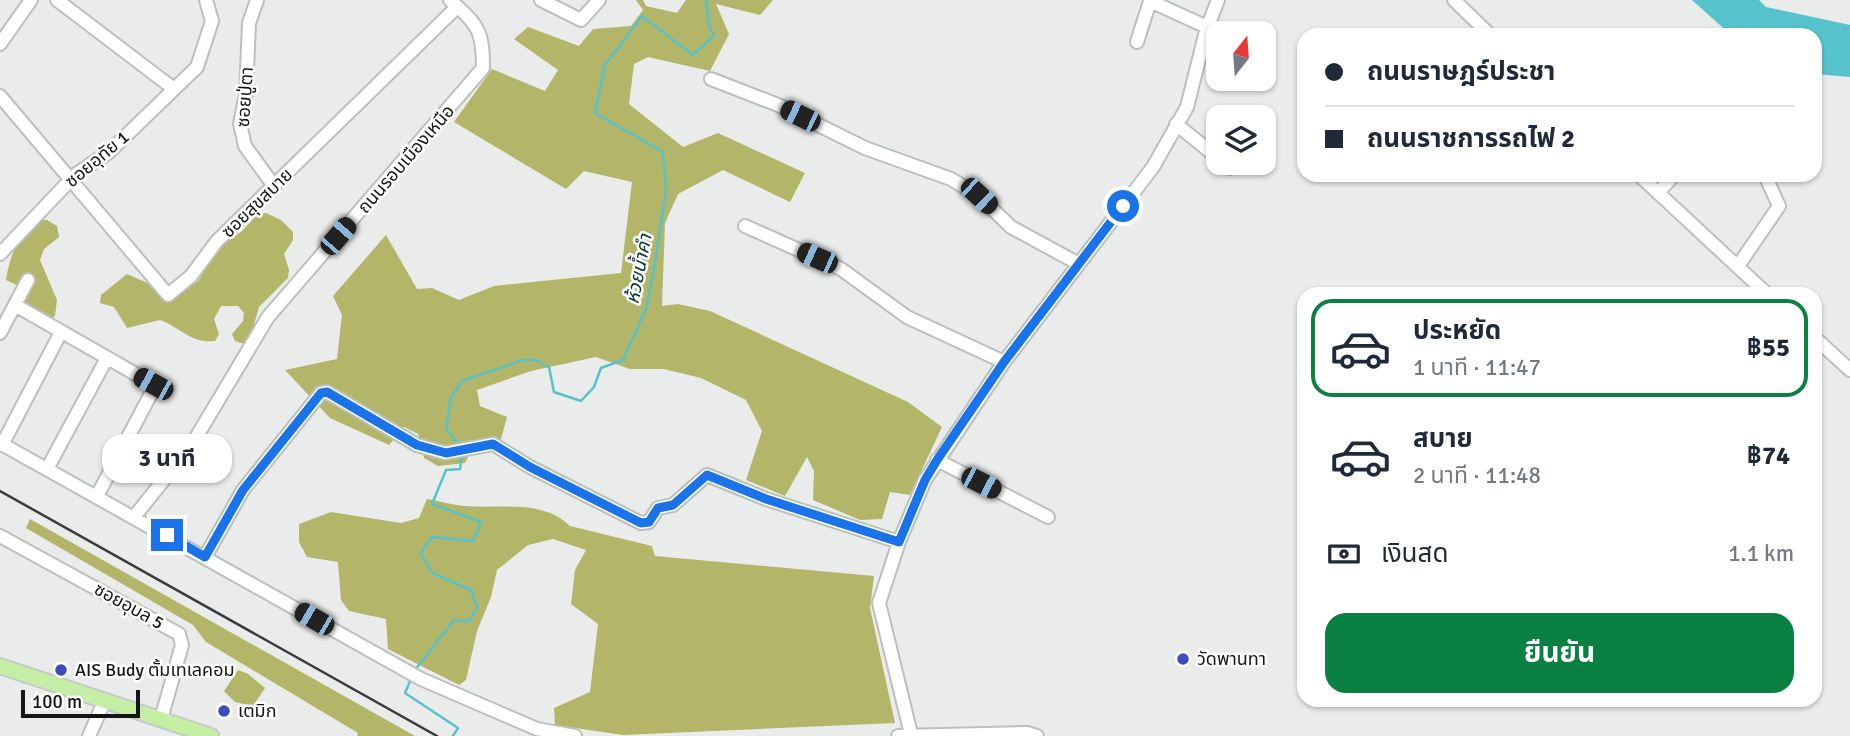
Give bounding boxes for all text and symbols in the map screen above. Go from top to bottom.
north arrow [1206,21,1276,91]
map controls [1206,21,1276,175]
text: ถนนราษฎร์ประชา [1367,56,1555,88]
street label: ซอยปู่ตา [232,66,259,128]
car [777,97,824,135]
street label: ถนนรอบเมืองเหนือ [353,100,459,218]
button: layers [1206,105,1276,175]
text: ถนนราชการรถไฟ 2 [1367,123,1575,155]
street label: ซอยอุทัย 1 [61,126,133,192]
street label: ซอยสุขสบาย [217,164,297,242]
car [957,174,1002,218]
route start [1107,190,1139,222]
car [317,213,360,259]
water label: ห้วยน้ำคำ [619,231,658,306]
car [794,240,841,276]
text: ประหยัด [1413,315,1501,347]
icon: car [1329,317,1392,380]
text: ฿55 [1747,332,1790,364]
text: 1 นาที · 11:47 [1413,353,1541,382]
car [130,365,177,403]
text: สบาย [1413,423,1473,455]
icon: car [1329,425,1392,488]
callout: 3 นาที [102,434,232,482]
text: ฿74 [1747,440,1790,472]
text: 3 นาที [138,444,196,473]
text: 2 นาที · 11:48 [1413,461,1541,490]
car [958,464,1005,502]
route end [151,519,183,551]
icon: cash [1325,535,1363,573]
text: เงินสด [1381,538,1448,570]
text: 1.1 km [1728,539,1794,568]
street label: ซอยอุบล 5 [90,578,168,634]
car [291,599,338,639]
button: ยืนยัน [1325,613,1794,693]
place label: วัดพานทา [1197,648,1266,670]
marker: วัดพานทา [1175,651,1191,667]
place label: AIS Budy ตั้มเทเลคอม [75,658,235,681]
marker: AIS Budy ตั้มเทเลคอม [53,662,69,678]
scale bar [21,687,140,719]
text: 100 m [32,690,82,714]
place label: เตมิก [238,700,276,722]
marker: เตมิก [216,703,232,719]

